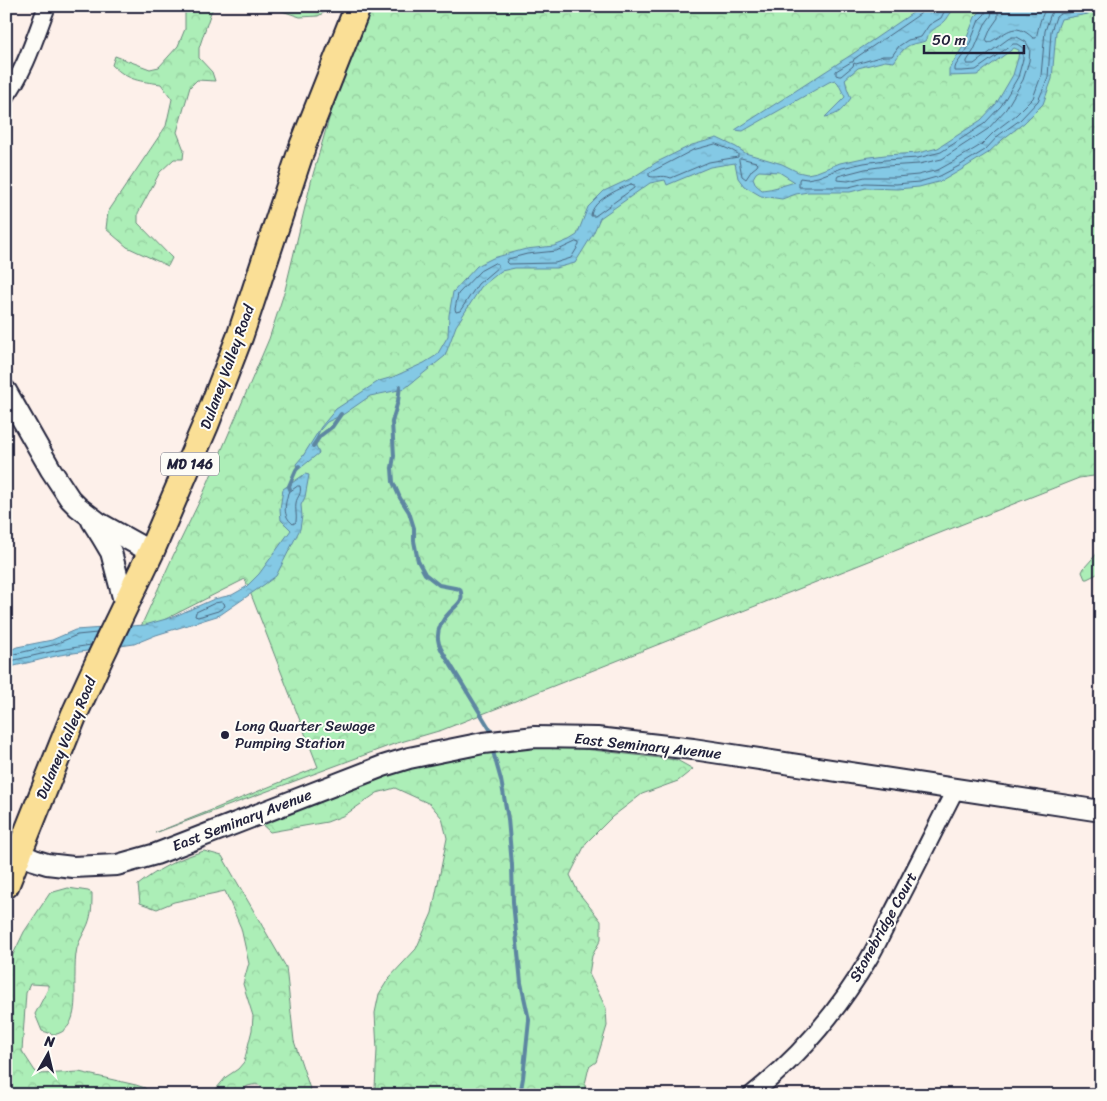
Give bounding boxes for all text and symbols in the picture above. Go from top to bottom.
scale bar [924,22,1024,54]
text: 50 m [932,27,967,53]
street label: Dulaney Valley Road [192,300,262,433]
road number: MD 146 [161,452,219,476]
street label: Dulaney Valley Road [28,672,104,803]
place label: Long Quarter Sewage Pumping Station [235,713,375,756]
street label: East Seminary Avenue [573,725,723,767]
marker: Long Quarter Sewage Pumping Station [219,729,231,741]
street label: East Seminary Avenue [168,781,316,859]
street label: Stonebridge Court [842,867,924,987]
north arrow [22,1028,72,1078]
text: N [42,1028,57,1055]

